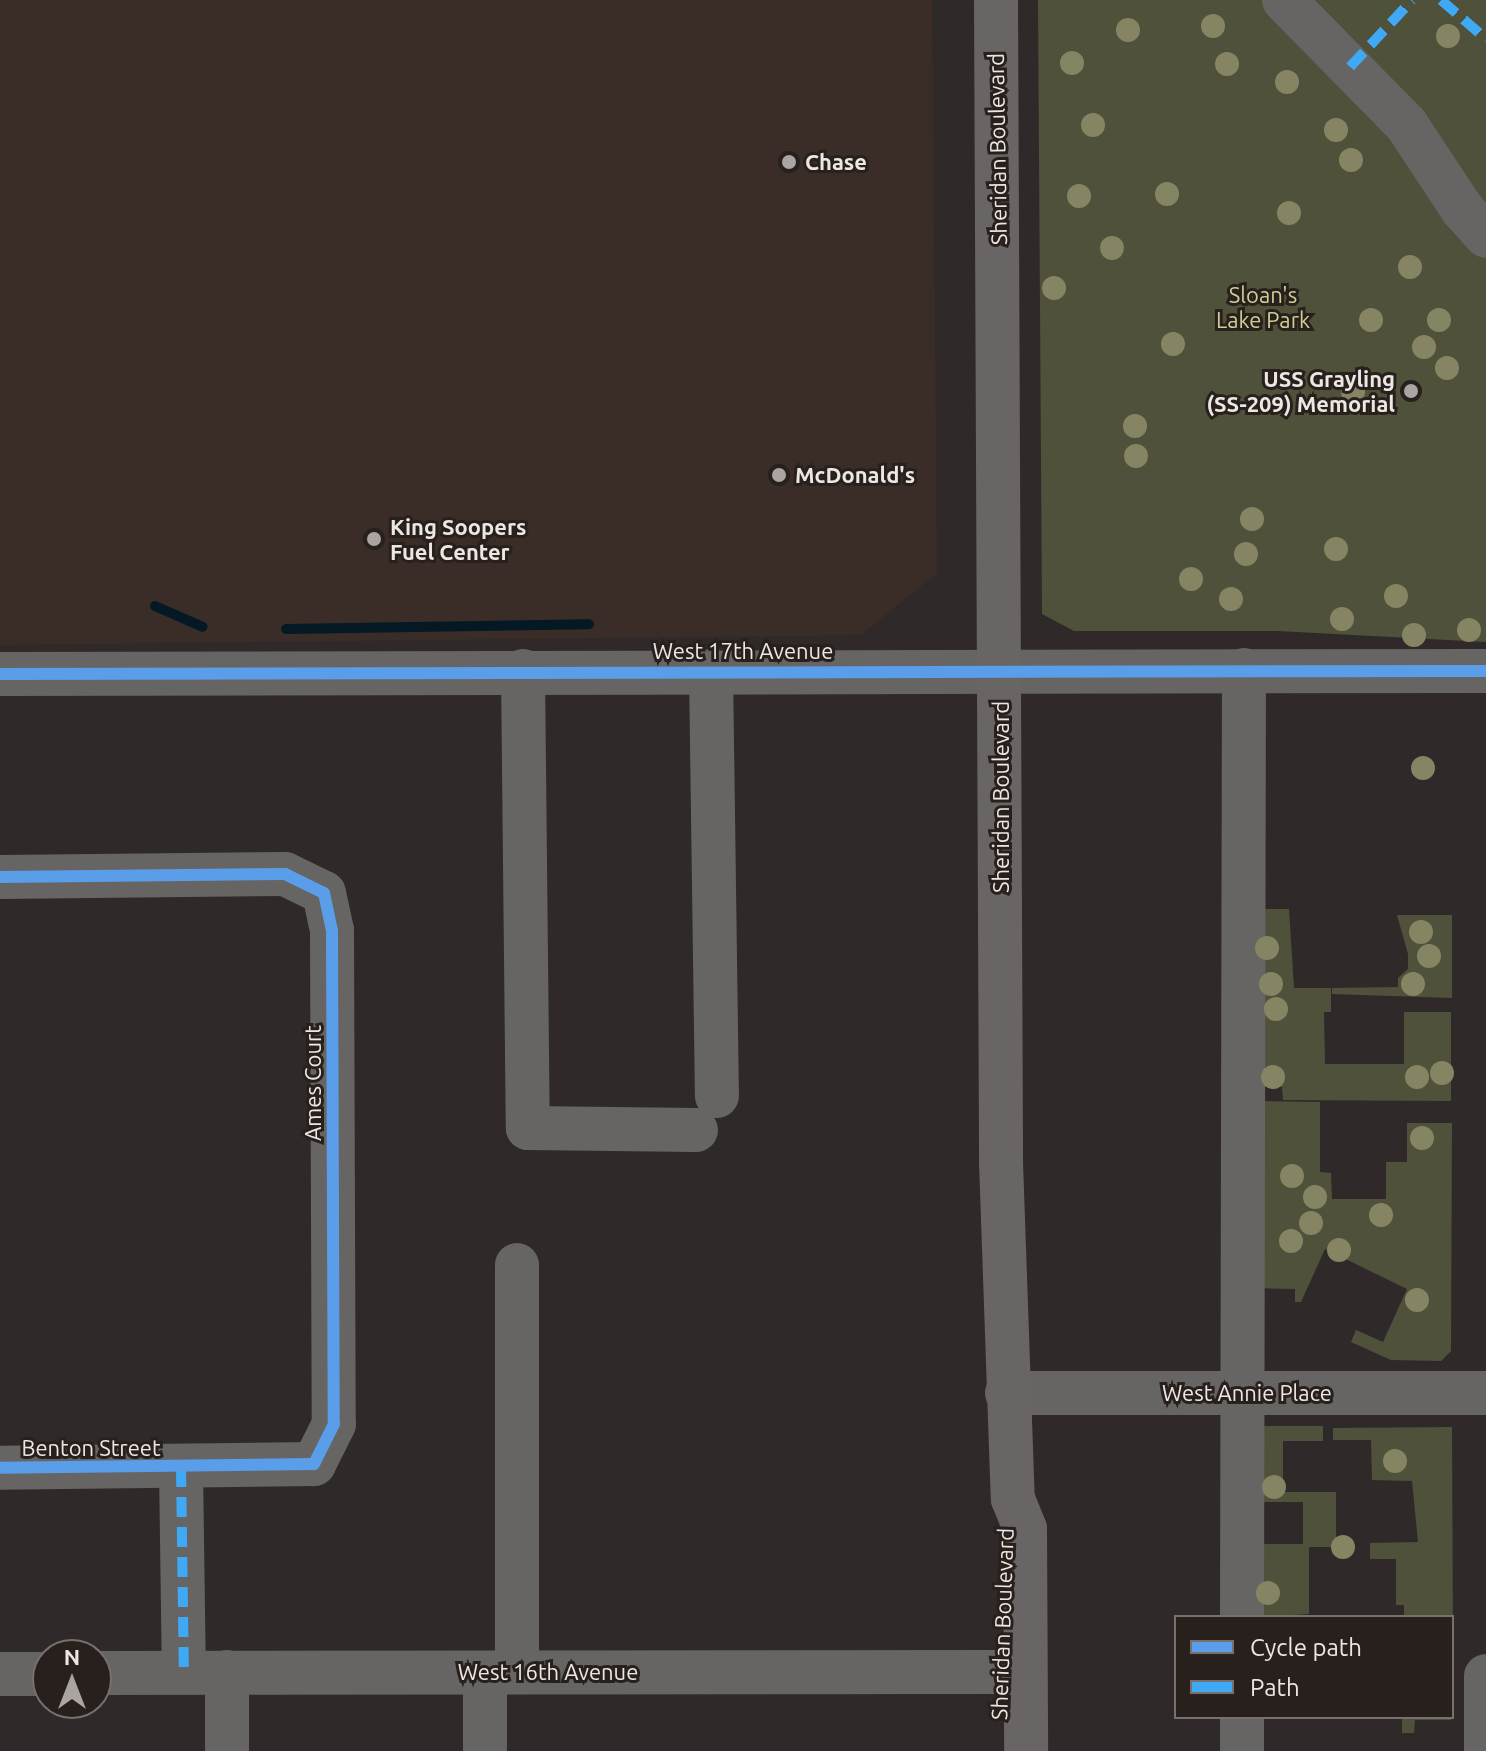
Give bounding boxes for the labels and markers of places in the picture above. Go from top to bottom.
place label: Chase [805,149,867,175]
marker: Chase [780,153,798,171]
place label: USS Grayling (SS-209) Memorial [1206,365,1395,416]
marker: USS Grayling (SS-209) Memorial [1402,382,1420,400]
place label: McDonald's [795,462,915,488]
marker: McDonald's [770,466,788,484]
place label: King Soopers Fuel Center [390,513,526,564]
marker: King Soopers Fuel Center [365,530,383,548]

